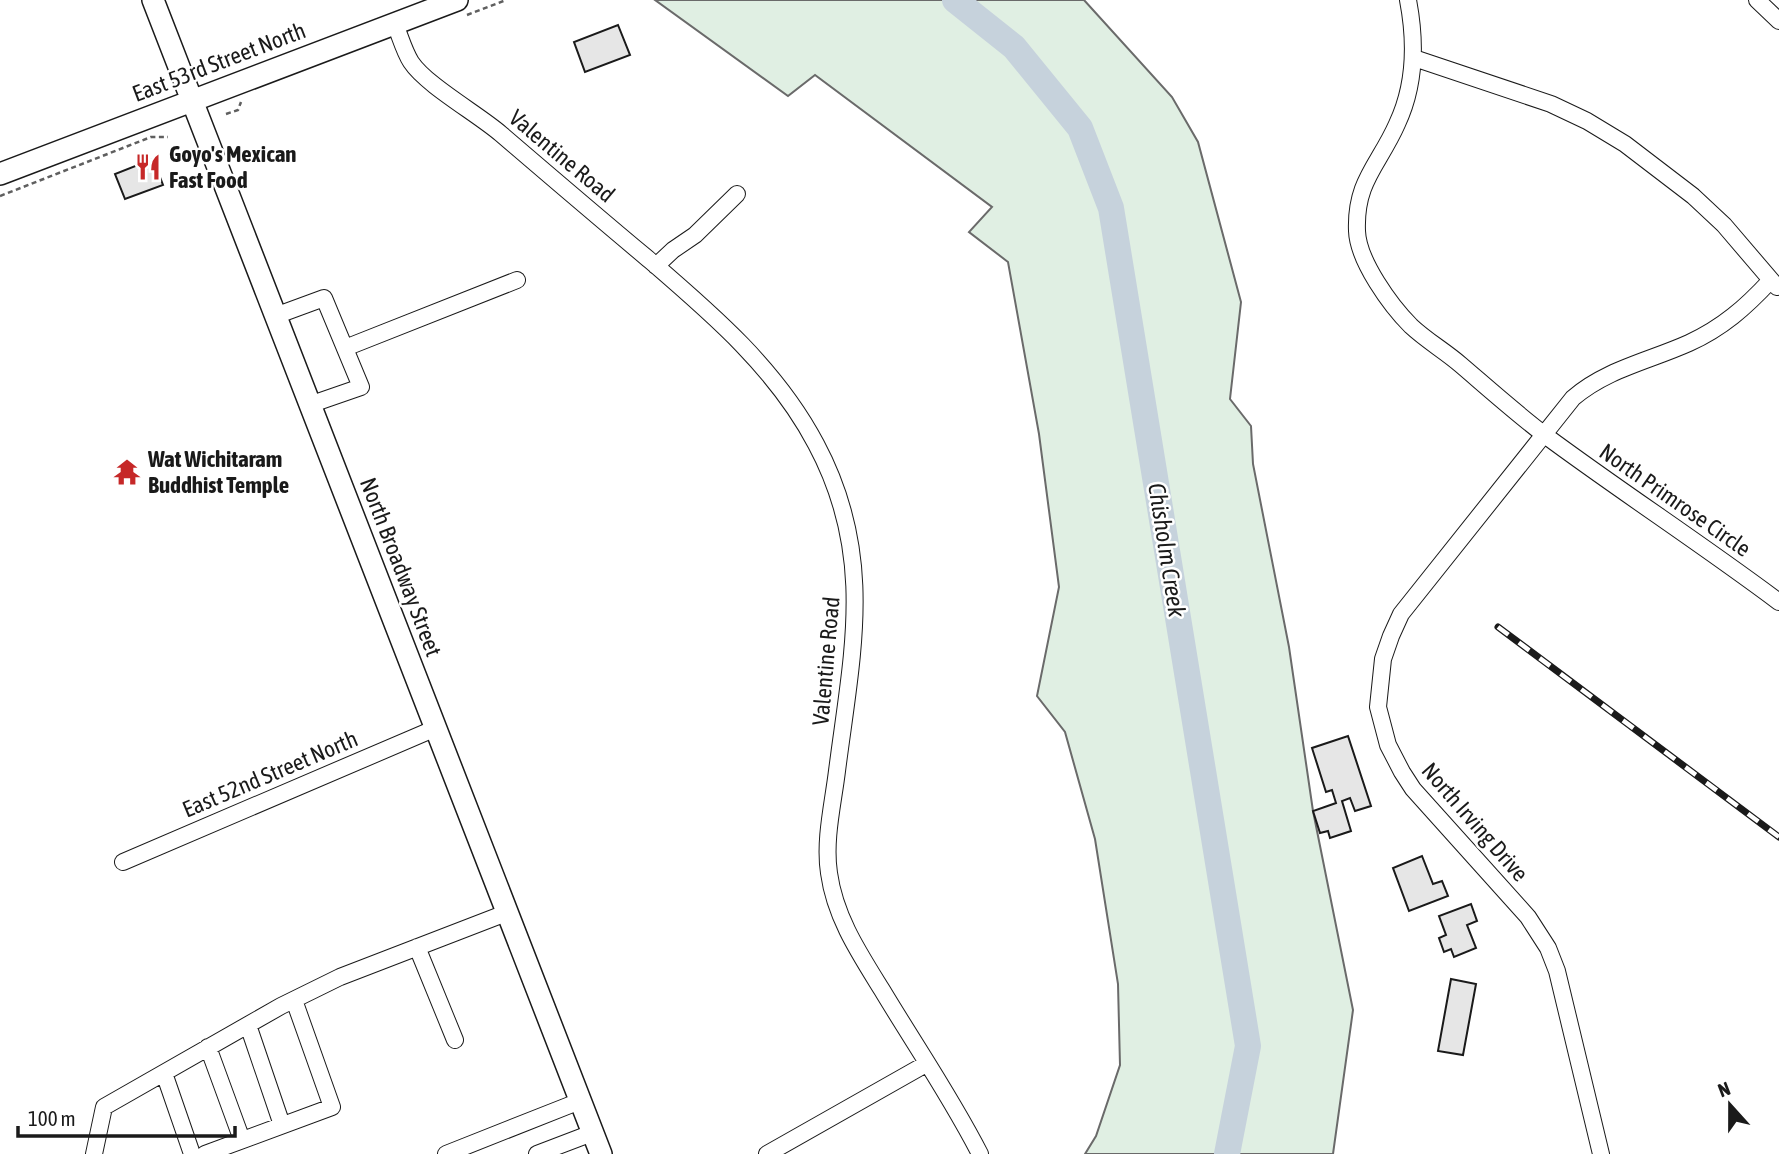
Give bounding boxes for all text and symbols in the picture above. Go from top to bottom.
street label: East 53rd Street North [129,17,309,107]
street label: Valentine Road [504,104,620,208]
place label: Goyo's Mexican Fast Food [169,141,297,193]
restaurant icon: Goyo's Mexican Fast Food [133,152,163,182]
street label: North Primrose Circle [1595,438,1755,562]
place label: Wat Wichitaram Buddhist Temple [147,446,289,498]
temple icon: Wat Wichitaram Buddhist Temple [112,457,142,487]
street label: North Broadway Street [355,474,447,660]
water label: Chisholm Creek [1143,481,1191,619]
street label: Valentine Road [807,595,845,727]
street label: East 52nd Street North [179,725,361,823]
street label: North Irving Drive [1417,758,1533,886]
north arrow [1695,1070,1765,1140]
text: N [1715,1077,1733,1101]
scale bar [18,1094,234,1138]
text: 100 m [28,1106,76,1130]

